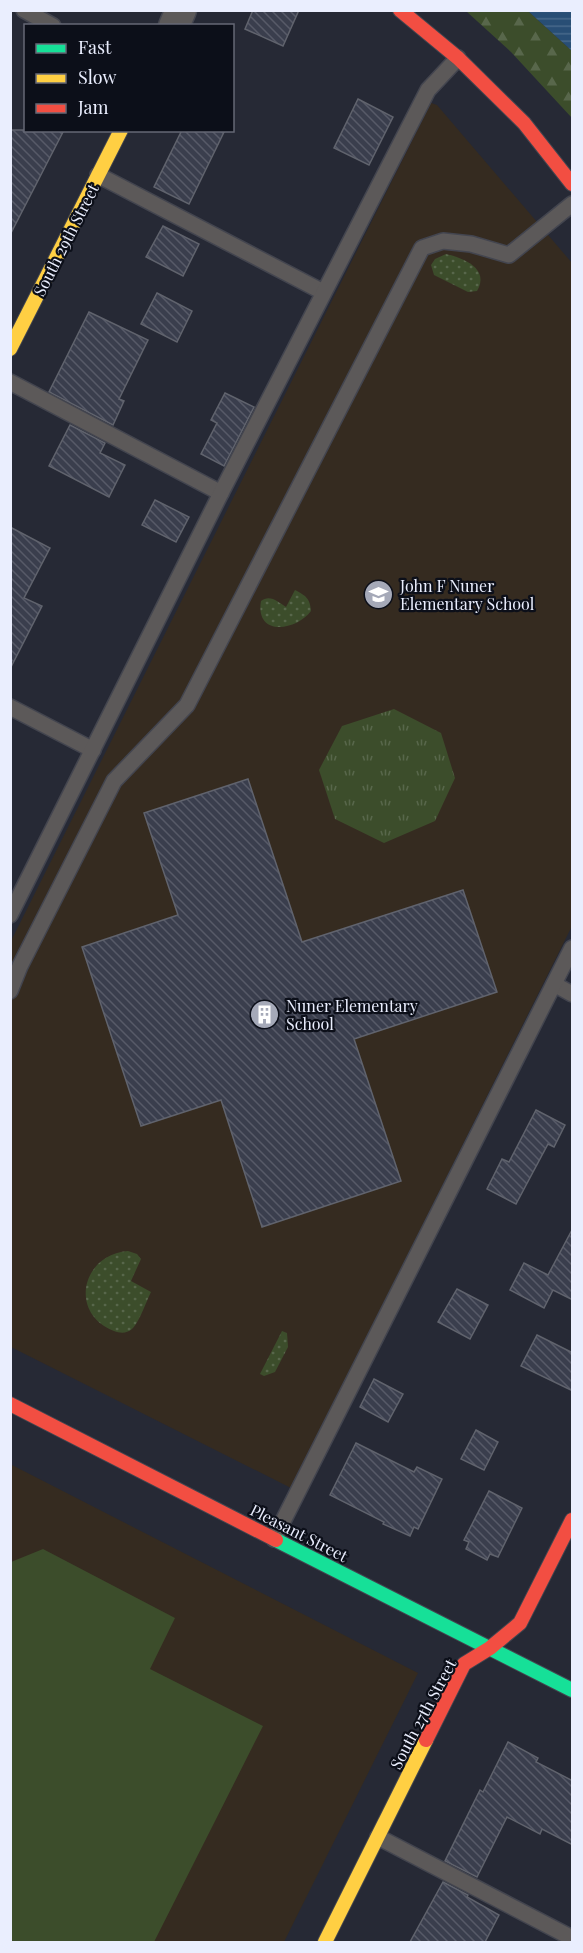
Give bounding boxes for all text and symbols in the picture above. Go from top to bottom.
legend [24,24,234,132]
text: Fast [78,35,112,59]
text: Slow [78,65,116,89]
text: Jam [77,95,108,119]
street label: South 29th Street [28,180,103,300]
place label: John F Nuner Elementary School [399,575,535,614]
school or university icon: John F Nuner Elementary School [363,579,395,611]
place label: Nuner Elementary School [286,995,418,1034]
building icon: Nuner Elementary School [249,999,281,1031]
street label: Pleasant Street [247,1499,352,1566]
street label: South 27th Street [385,1655,461,1773]

